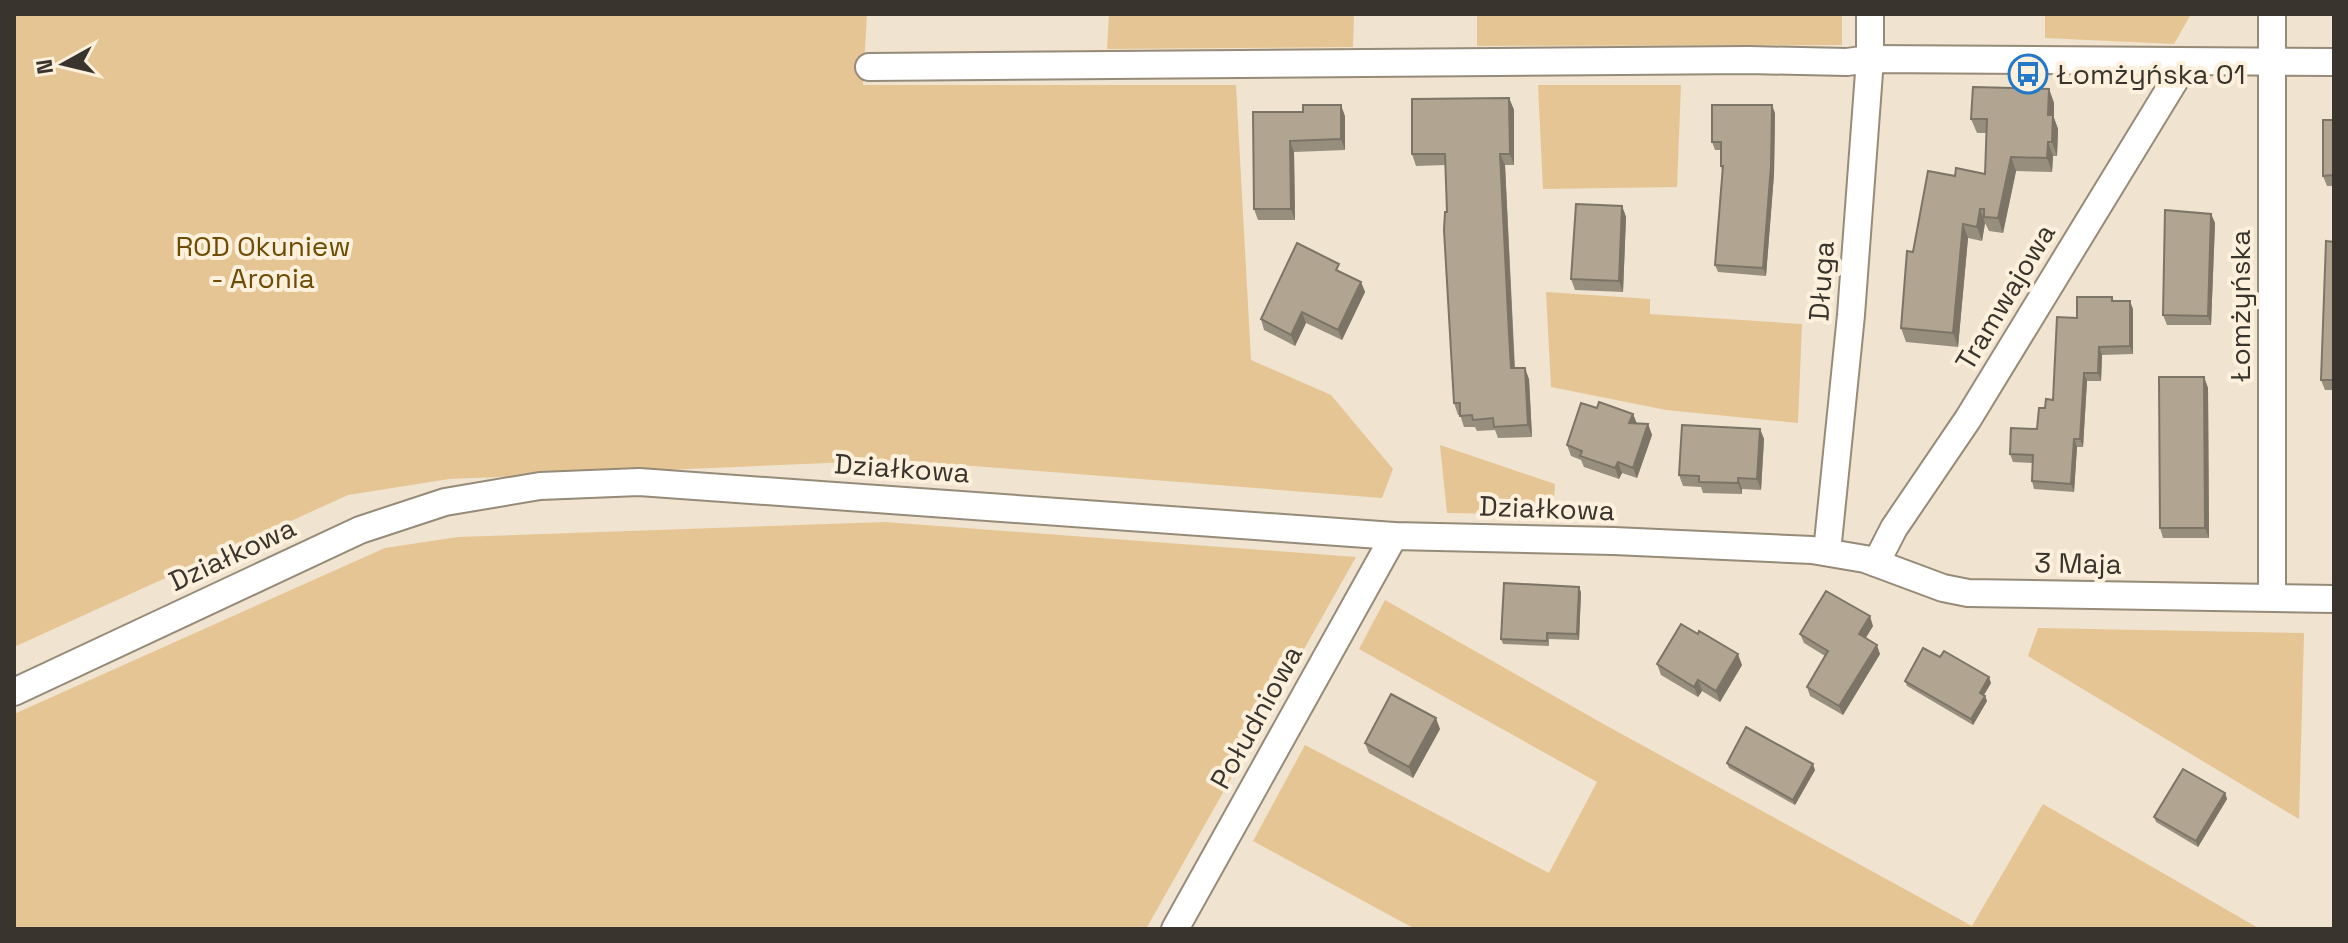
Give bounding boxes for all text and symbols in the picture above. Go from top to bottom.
north arrow [24,24,104,104]
bus stop icon: Łomżyńska 01 [2007,53,2049,95]
place label: Łomżyńska 01 [2056,56,2245,92]
text: N [29,58,59,76]
street label: Tramwajowa [1947,217,2063,377]
park label: ROD Okuniew - Aronia [175,228,351,296]
street label: Łomżyńska [2222,230,2258,382]
street label: Długa [1800,240,1842,322]
street label: Działkowa [833,445,971,491]
street label: Działkowa [1478,488,1616,528]
street label: Działkowa [163,509,301,599]
street label: 3 Maja [2034,544,2122,582]
street label: Południowa [1202,639,1310,795]

